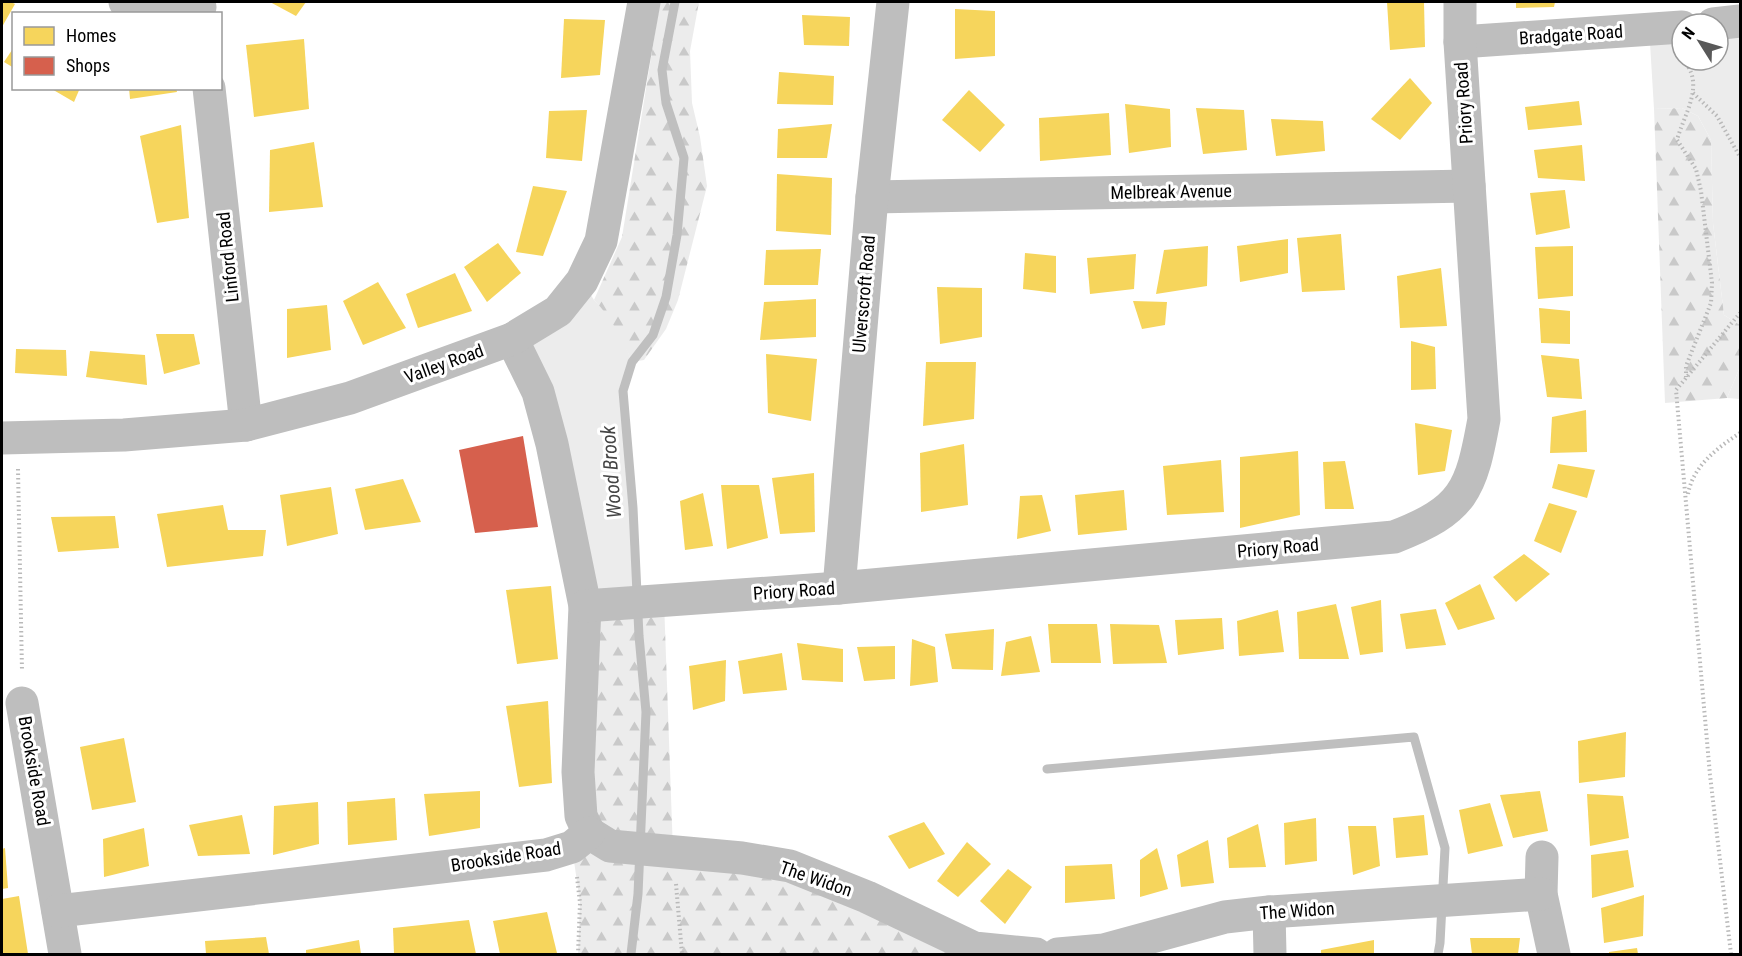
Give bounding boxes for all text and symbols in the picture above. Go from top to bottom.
legend [12,12,222,90]
north arrow [1670,12,1730,72]
street label: Bradgate Road [1518,20,1624,49]
text: N [1678,24,1699,43]
text: Homes [66,25,116,46]
text: Shops [66,55,110,76]
street label: Priory Road [1450,61,1477,145]
street label: Melbreak Avenue [1110,180,1232,203]
street label: Linford Road [212,211,243,303]
street label: Ulverscroft Road [848,234,879,354]
street label: Valley Road [401,340,486,388]
water label: Wood Brook [596,424,626,519]
street label: Priory Road [1236,533,1320,562]
street label: Priory Road [752,577,836,604]
street label: Brookside Road [14,714,54,828]
street label: Brookside Road [449,837,563,876]
street label: The Widon [777,856,855,901]
street label: The Widon [1259,897,1335,924]

